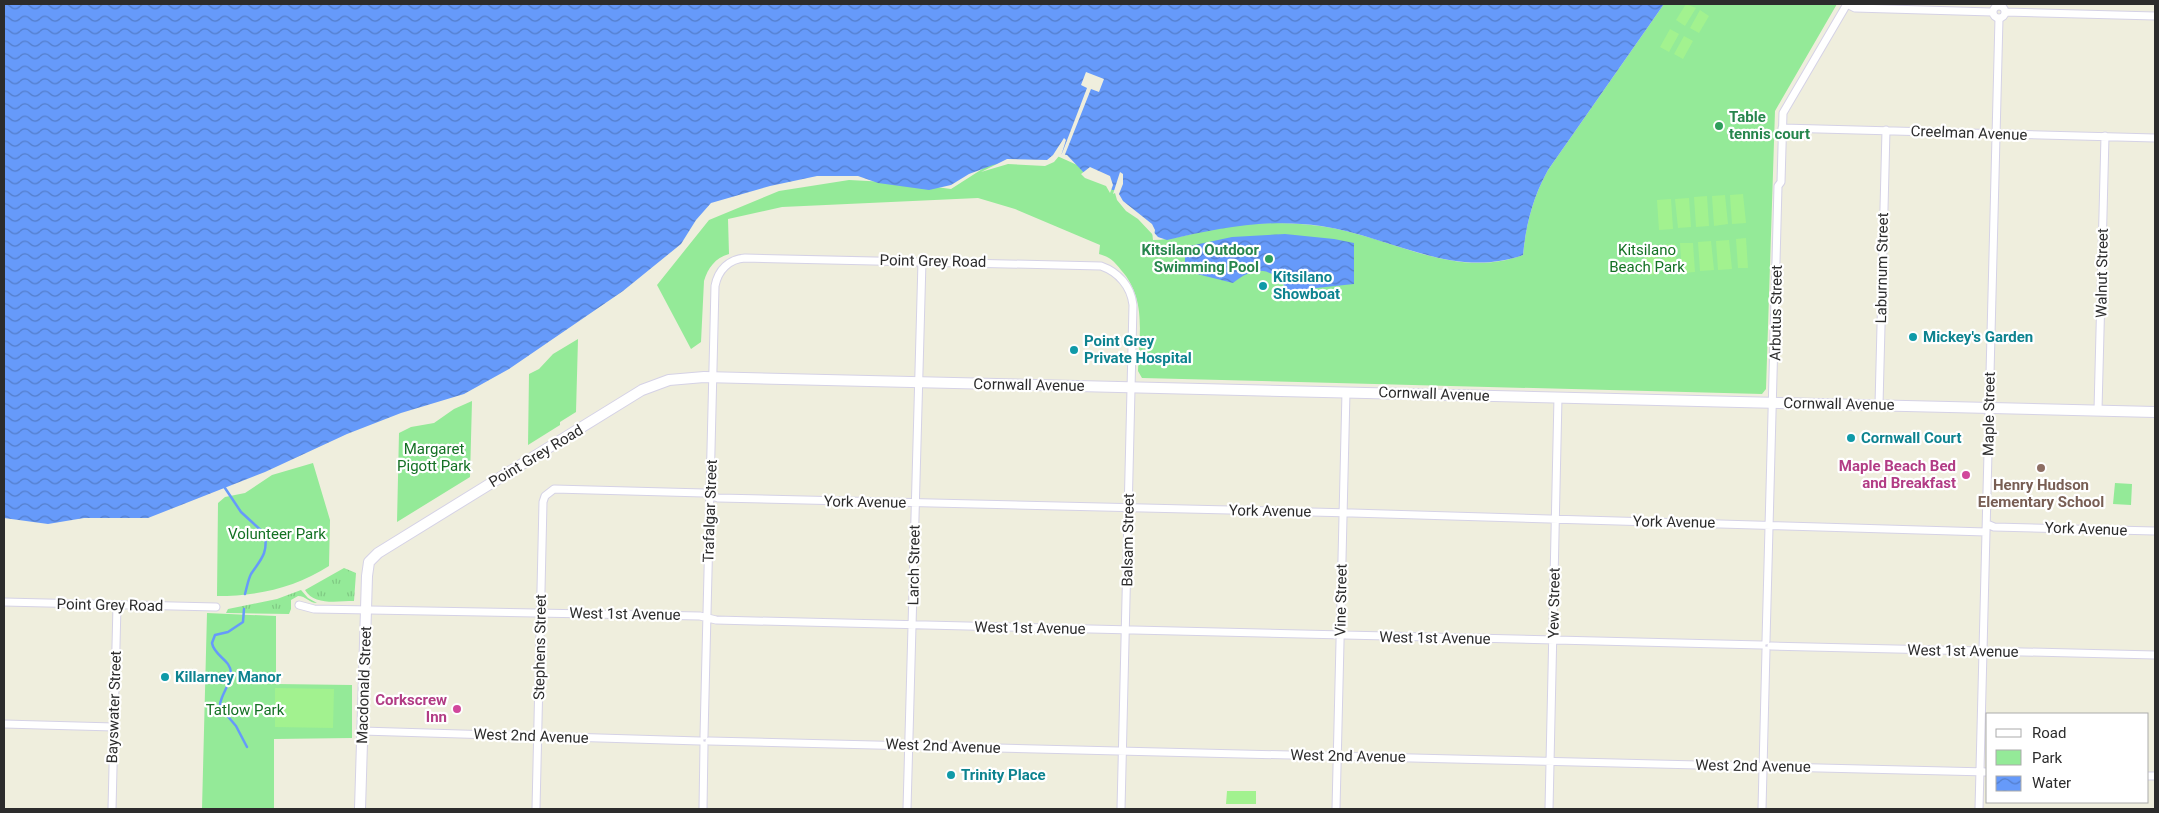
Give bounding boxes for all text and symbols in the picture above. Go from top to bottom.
place label: Table tennis court [1729,108,1810,143]
marker: Table tennis court [1713,120,1725,132]
street label: Creelman Avenue [1910,122,2028,144]
street label: Laburnum Street [1872,212,1892,324]
street label: Walnut Street [2092,228,2112,318]
place label: Kitsilano Outdoor Swimming Pool [1141,241,1260,276]
park label: Kitsilano Beach Park [1609,241,1685,276]
street label: Point Grey Road [879,251,987,271]
marker: Kitsilano Outdoor Swimming Pool [1263,253,1275,265]
street label: Arbutus Street [1766,265,1786,361]
place label: Kitsilano Showboat [1273,268,1340,303]
marker: Kitsilano Showboat [1257,280,1269,292]
place label: Mickey's Garden [1923,328,2033,346]
marker: Mickey's Garden [1907,331,1919,343]
place label: Point Grey Private Hospital [1084,332,1192,367]
marker: Point Grey Private Hospital [1068,344,1080,356]
street label: Maple Street [1979,371,1999,456]
street label: Cornwall Avenue [973,375,1085,395]
street label: Cornwall Avenue [1378,383,1490,405]
street label: Cornwall Avenue [1783,394,1895,414]
street label: Point Grey Road [486,421,586,491]
place label: Cornwall Court [1861,429,1962,447]
marker: Cornwall Court [1845,432,1857,444]
park label: Margaret Pigott Park [397,440,471,475]
place label: Maple Beach Bed and Breakfast [1839,457,1956,492]
street label: Trafalgar Street [699,459,721,563]
marker: Henry Hudson Elementary School [2035,462,2047,474]
marker: Maple Beach Bed and Breakfast [1960,469,1972,481]
place label: Henry Hudson Elementary School [1978,476,2104,511]
street label: York Avenue [824,492,906,512]
street label: Balsam Street [1118,493,1138,587]
street label: York Avenue [1229,501,1311,521]
street label: York Avenue [1633,512,1715,532]
street label: York Avenue [2044,519,2128,539]
street label: Larch Street [904,524,924,605]
park label: Volunteer Park [228,525,326,543]
street label: Vine Street [1331,563,1351,637]
street label: Yew Street [1544,567,1564,639]
street label: Stephens Street [530,594,550,700]
street label: Point Grey Road [56,595,164,615]
street label: West 1st Avenue [569,604,681,624]
street label: West 1st Avenue [974,618,1086,638]
street label: Macdonald Street [353,626,375,744]
street label: West 1st Avenue [1379,628,1491,648]
street label: West 1st Avenue [1907,641,2019,661]
street label: Bayswater Street [103,650,125,764]
place label: Killarney Manor [175,668,282,686]
marker: Killarney Manor [159,671,171,683]
place label: Corkscrew Inn [375,691,447,726]
park label: Tatlow Park [206,701,285,719]
marker: Corkscrew Inn [451,703,463,715]
legend [1986,713,2149,803]
text: Road [2032,724,2066,742]
street label: West 2nd Avenue [473,725,589,747]
street label: West 2nd Avenue [885,735,1001,757]
street label: West 2nd Avenue [1290,746,1406,766]
text: Park [2032,749,2063,767]
street label: West 2nd Avenue [1695,756,1811,776]
place label: Trinity Place [961,766,1046,784]
marker: Trinity Place [945,769,957,781]
text: Water [2032,774,2071,792]

